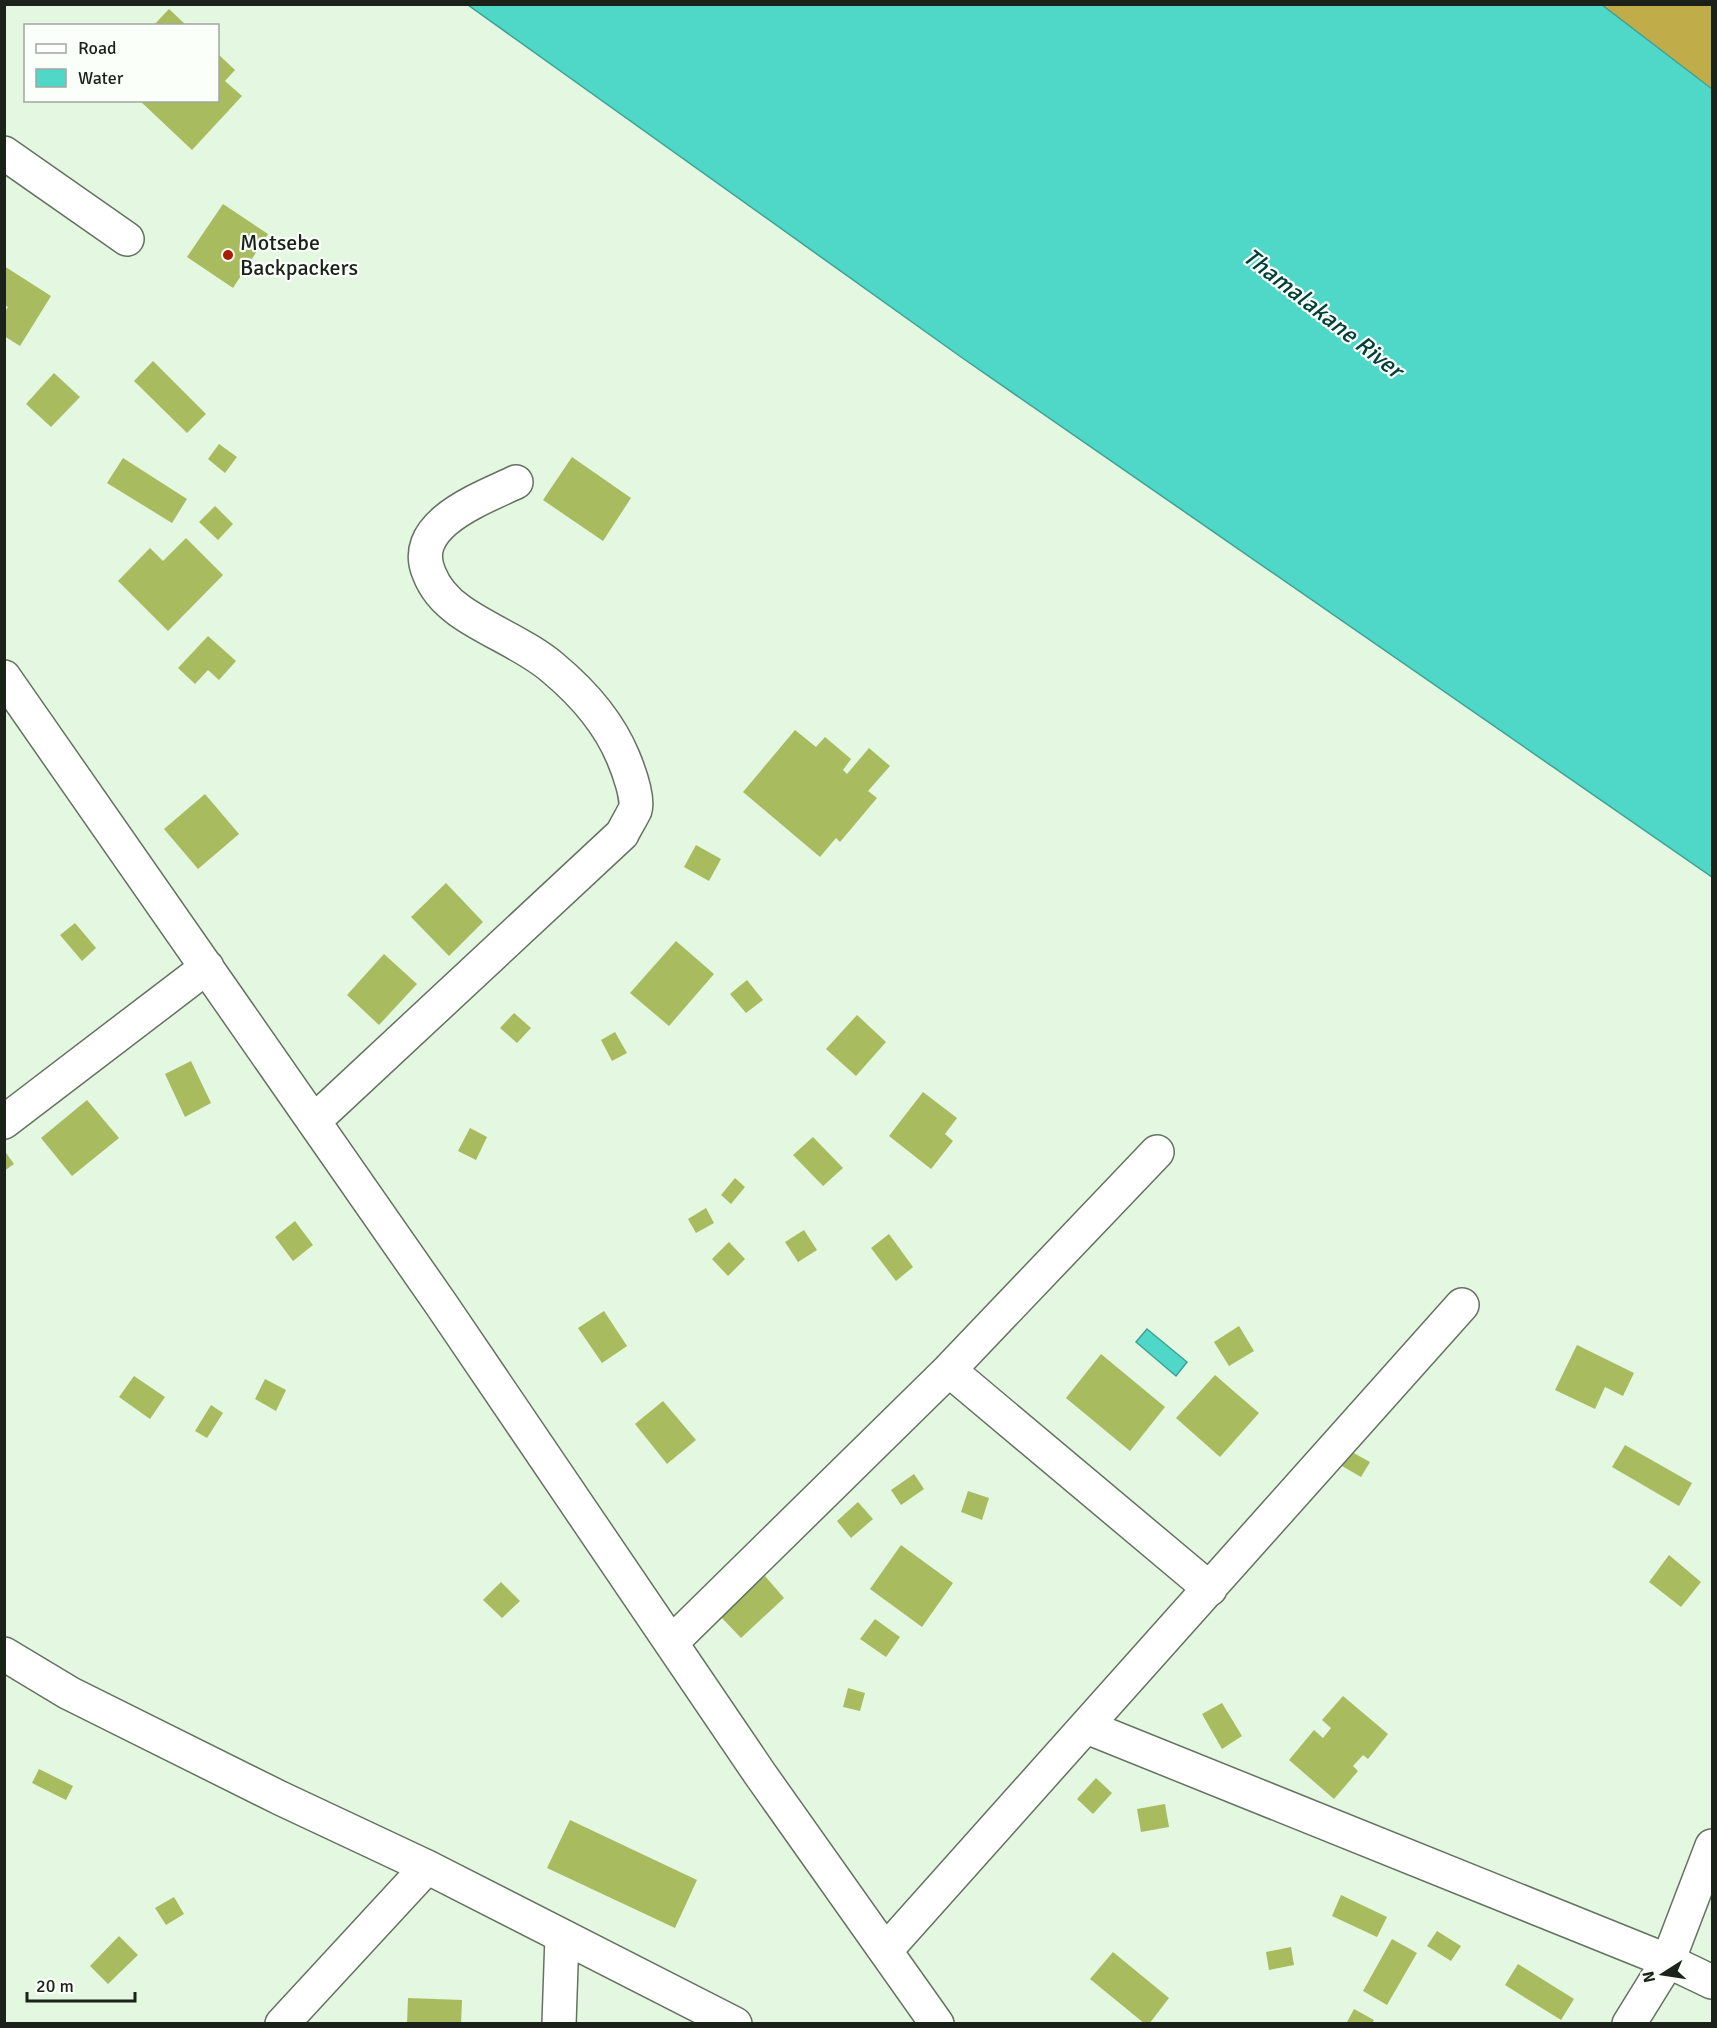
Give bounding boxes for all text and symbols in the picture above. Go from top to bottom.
legend [24,24,219,102]
text: Road [78,37,117,59]
text: Water [78,67,124,89]
place label: Motsebe Backpackers [240,229,358,281]
water label: Thamalakane River [1237,241,1411,387]
marker: Motsebe Backpackers [221,248,235,262]
north arrow [1633,1944,1693,2004]
scale bar [27,1965,135,2003]
text: N [1638,1969,1660,1984]
text: 20 m [36,1975,74,1997]

